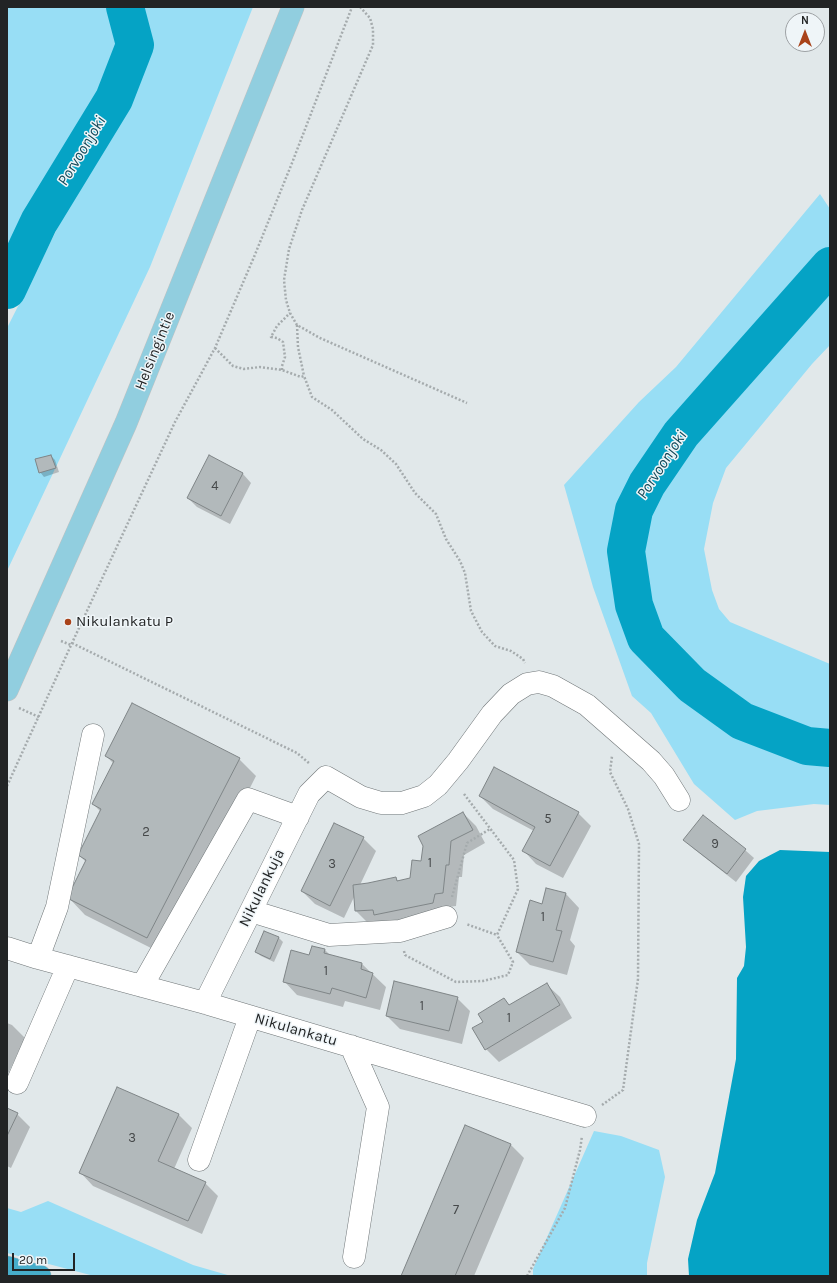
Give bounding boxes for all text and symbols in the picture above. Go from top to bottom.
north arrow [785,12,825,52]
text: N [801,14,809,27]
water label: Porvoonjoki [54,113,110,189]
street label: Helsingintie [131,309,179,393]
water label: Porvoonjoki [633,427,691,503]
house number: 4 [211,478,219,494]
place label: Nikulankatu P [76,613,173,631]
marker: Nikulankatu P [63,617,73,627]
house number: 5 [544,811,552,827]
house number: 2 [142,824,150,840]
house number: 9 [711,836,719,852]
street label: Nikulankuja [235,846,289,930]
house number: 1 [428,855,432,871]
house number: 3 [328,856,336,872]
house number: 1 [541,909,545,925]
house number: 1 [324,963,328,979]
house number: 1 [420,998,424,1014]
street label: Nikulankatu [253,1010,339,1050]
house number: 1 [507,1010,511,1026]
house number: 3 [128,1130,136,1146]
house number: 7 [453,1202,459,1218]
scale bar [14,1245,77,1271]
text: 20 m [19,1253,47,1267]

